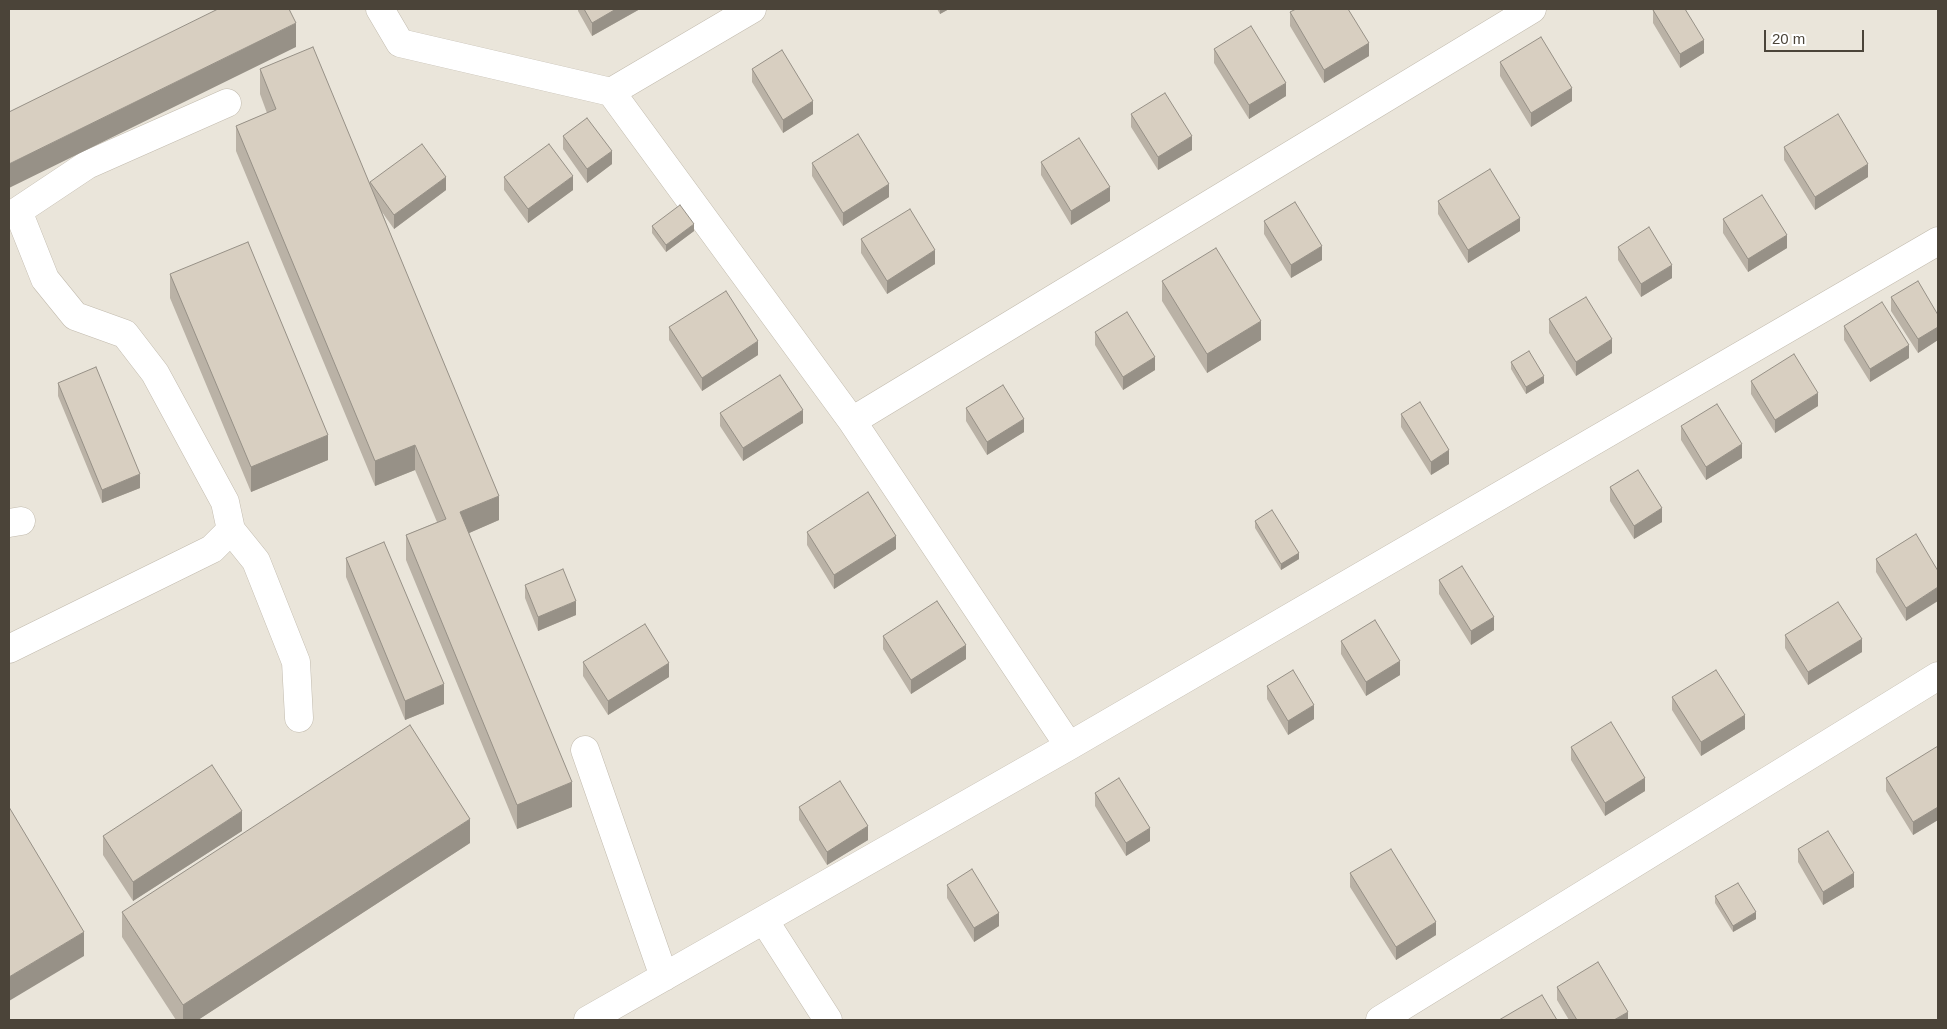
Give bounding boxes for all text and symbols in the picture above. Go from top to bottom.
scale bar [1767,20,1867,52]
text: 20 m [1772,30,1805,47]

